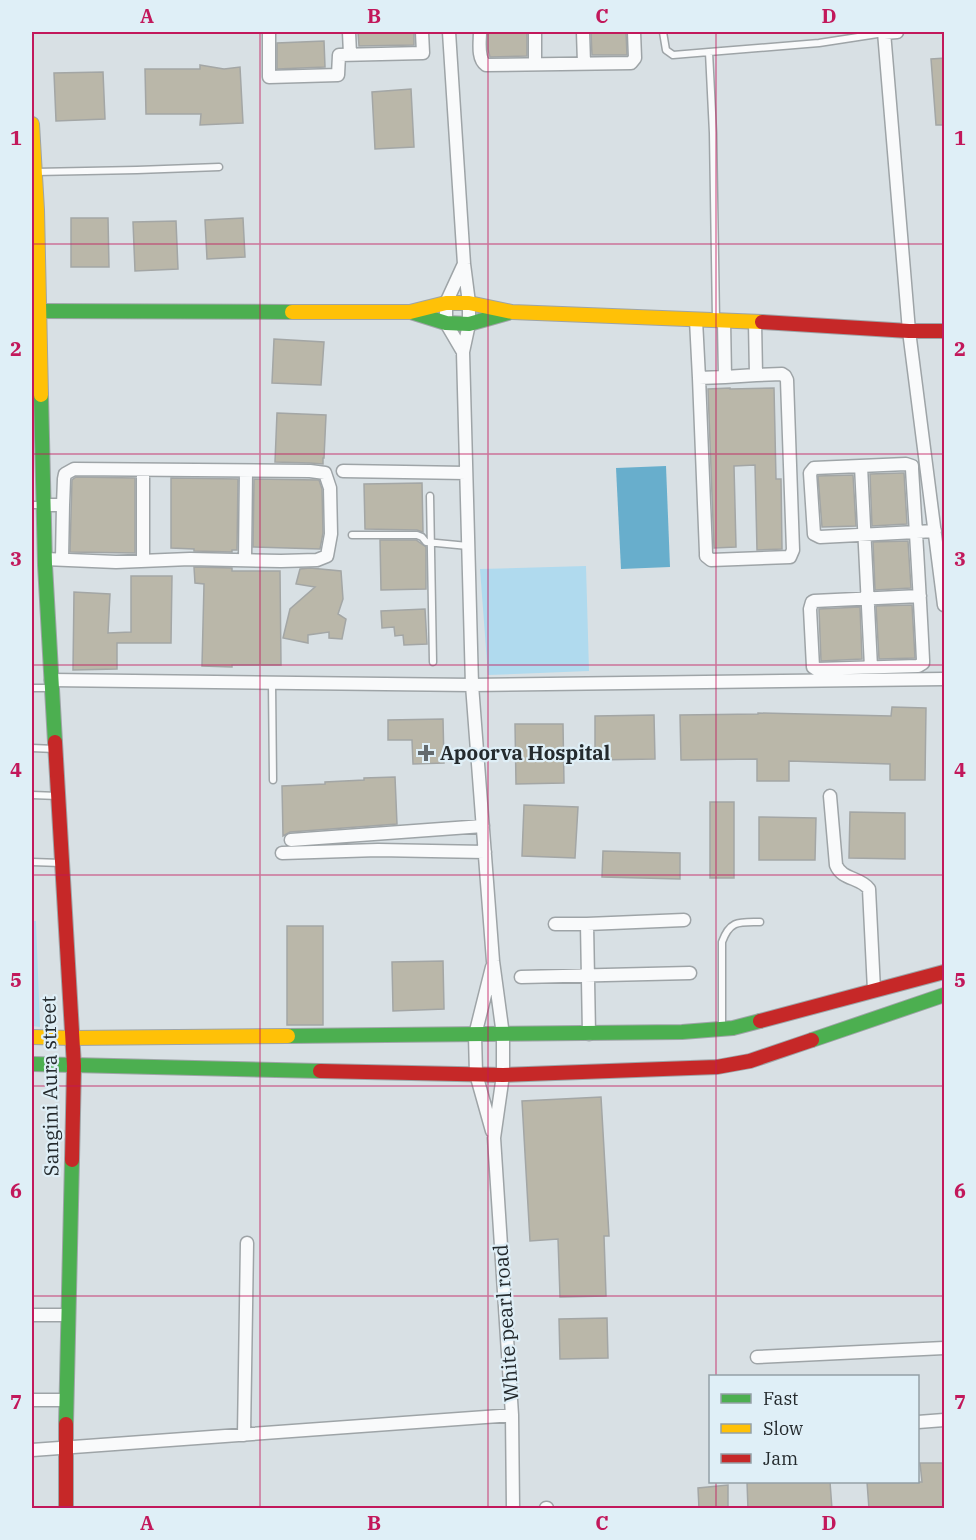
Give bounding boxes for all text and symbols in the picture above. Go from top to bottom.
text: A [140,2,154,29]
text: B [367,2,381,29]
text: C [595,2,609,29]
text: D [821,2,837,29]
text: 1 [10,124,22,151]
text: 1 [954,124,966,151]
text: 2 [10,335,22,362]
text: 2 [954,335,966,362]
text: 3 [10,545,22,572]
text: 3 [954,545,966,572]
place label: Apoorva Hospital [440,739,610,766]
marker: Apoorva Hospital [417,744,435,762]
text: 4 [10,756,22,783]
text: 4 [954,756,966,783]
text: 5 [10,966,22,993]
text: 5 [954,966,966,993]
street label: Sangini Aura street [34,996,65,1176]
text: 6 [10,1177,22,1204]
text: 6 [954,1177,966,1204]
street label: White pearl road [487,1243,524,1403]
legend [709,1375,919,1483]
text: Fast [763,1387,798,1410]
text: 7 [10,1388,22,1415]
text: 7 [954,1388,966,1415]
text: Slow [763,1417,803,1440]
text: Jam [763,1447,798,1470]
text: A [140,1509,154,1536]
text: B [367,1509,381,1536]
text: C [595,1509,609,1536]
text: D [821,1509,837,1536]

